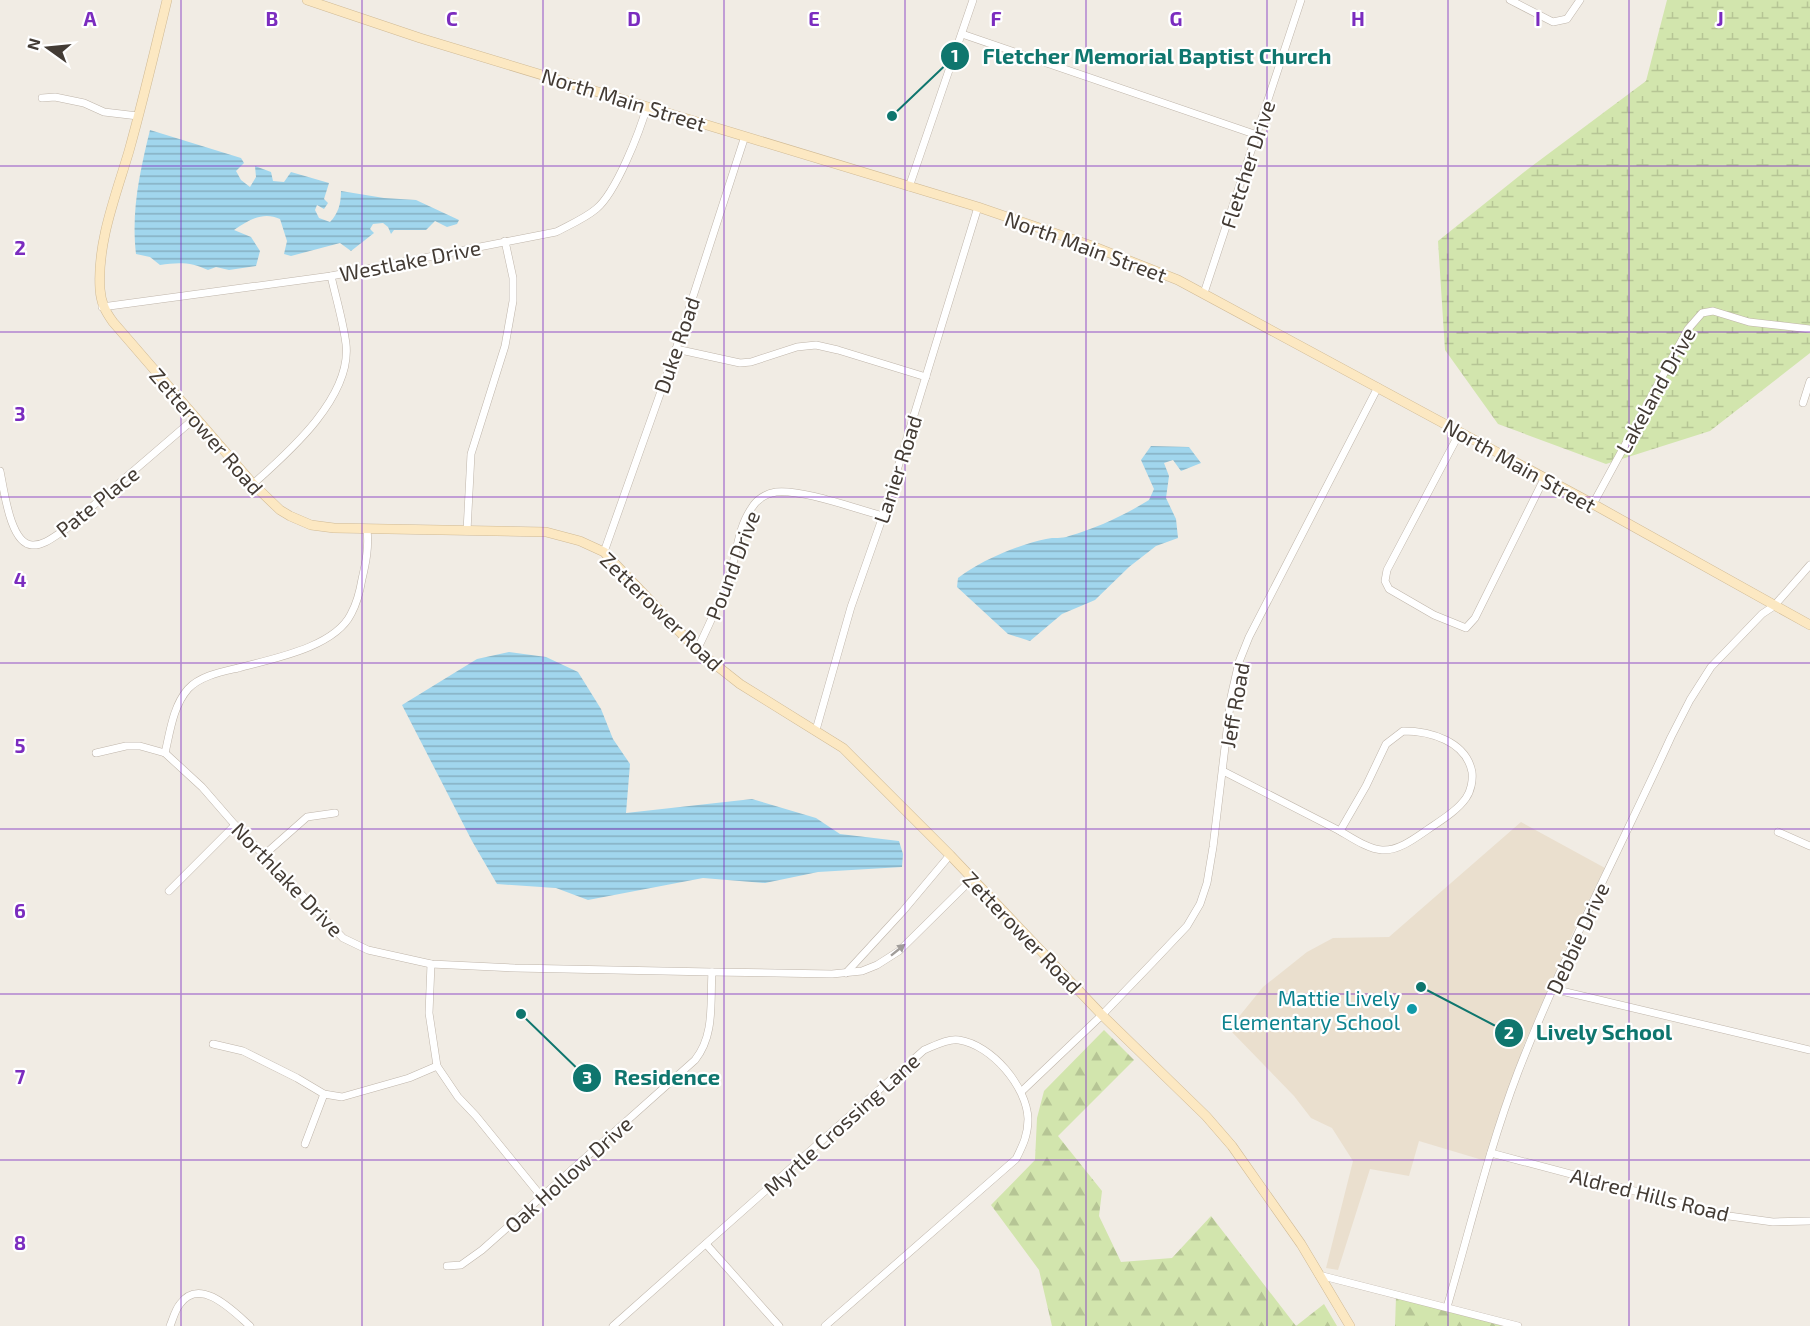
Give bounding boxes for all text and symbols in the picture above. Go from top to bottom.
text: A [83,6,97,30]
text: B [266,6,278,30]
text: C [446,6,458,30]
text: D [627,6,641,30]
text: E [808,6,820,30]
text: F [990,6,1002,30]
text: G [1170,6,1182,30]
text: H [1351,6,1365,30]
text: I [1535,6,1541,30]
text: J [1716,6,1724,30]
north arrow [18,18,78,78]
text: N [22,36,44,52]
callout: Fletcher Memorial Baptist Church [940,36,1344,76]
text: Fletcher Memorial Baptist Church [982,42,1332,68]
text: 1 [951,44,959,66]
street label: North Main Street [539,62,709,136]
street label: Fletcher Drive [1215,97,1279,231]
street label: North Main Street [1002,205,1170,287]
street label: Westlake Drive [337,234,483,286]
text: 2 [14,235,26,259]
street label: Duke Road [648,293,704,397]
street label: Lakeland Drive [1610,322,1700,458]
street label: Zetterower Road [145,362,269,500]
text: 3 [14,401,26,425]
street label: Lanier Road [868,412,926,526]
street label: North Main Street [1439,413,1601,517]
street label: Pate Place [51,460,143,542]
street label: Pound Drive [700,507,764,623]
street label: Zetterower Road [596,546,728,676]
text: 4 [14,567,27,591]
street label: Jeff Road [1214,660,1254,750]
text: 5 [14,733,26,757]
street label: Northlake Drive [227,817,349,941]
street label: Zetterower Road [958,866,1088,998]
street label: Debbie Drive [1540,878,1614,998]
text: 6 [14,898,26,922]
one-way arrow [890,944,905,957]
place label: Mattie Lively Elementary School [1221,985,1401,1034]
marker: Mattie Lively Elementary School [1405,1002,1419,1016]
callout: Lively School [1494,1013,1685,1053]
text: Lively School [1536,1018,1673,1045]
text: 2 [1504,1021,1514,1043]
street label: Myrtle Crossing Lane [758,1047,924,1201]
callout: Residence [572,1058,732,1098]
text: Residence [614,1063,720,1089]
text: 7 [15,1064,26,1088]
text: 3 [582,1066,592,1088]
street label: Oak Hollow Drive [499,1110,637,1238]
street label: Aldred Hills Road [1568,1162,1732,1226]
text: 8 [14,1230,26,1254]

